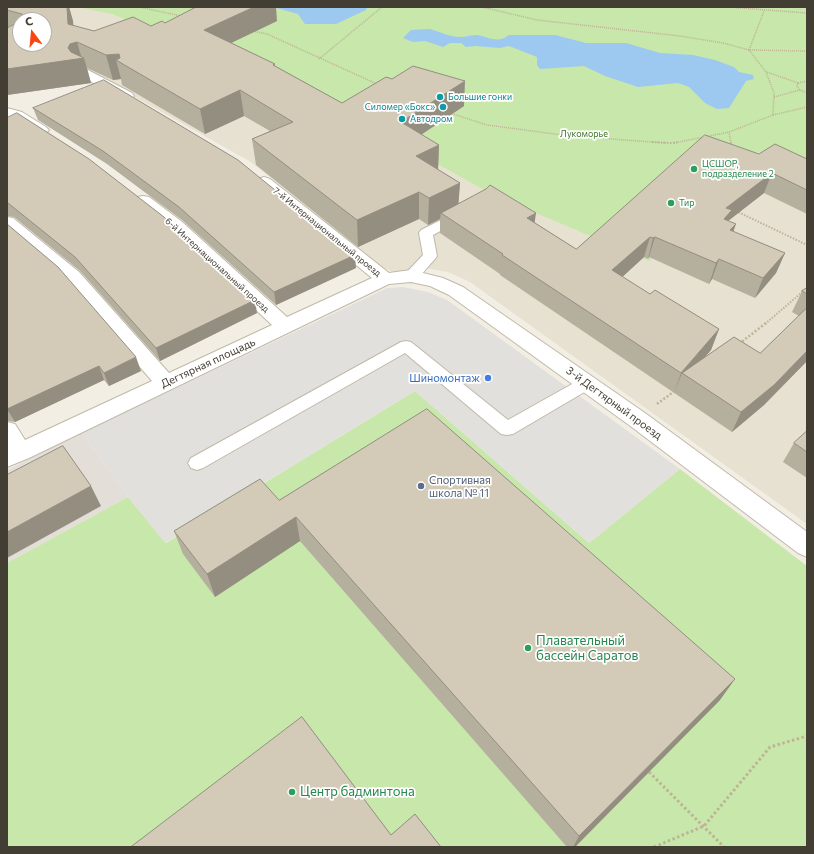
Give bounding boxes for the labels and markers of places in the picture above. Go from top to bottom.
marker: Большие гонки [435,92,445,102]
place label: Большие гонки [448,92,512,102]
place label: Силомер «Бокс» [365,102,435,112]
marker: Силомер «Бокс» [438,102,448,112]
marker: Автодром [397,114,407,124]
place label: Автодром [410,114,453,124]
place label: ЦСШОР, подразделение 2 [702,159,774,180]
marker: ЦСШОР, подразделение 2 [689,164,699,174]
marker: Тир [666,198,676,208]
place label: Тир [679,198,694,208]
place label: Шиномонтаж [409,371,480,385]
marker: Шиномонтаж [483,373,493,383]
place label: Спортивная школа № 11 [429,473,491,499]
marker: Спортивная школа № 11 [416,481,426,491]
place label: Плавательный бассейн Саратов [536,633,638,664]
marker: Плавательный бассейн Саратов [523,643,533,653]
place label: Центр бадминтона [300,784,415,800]
marker: Центр бадминтона [287,787,297,797]

